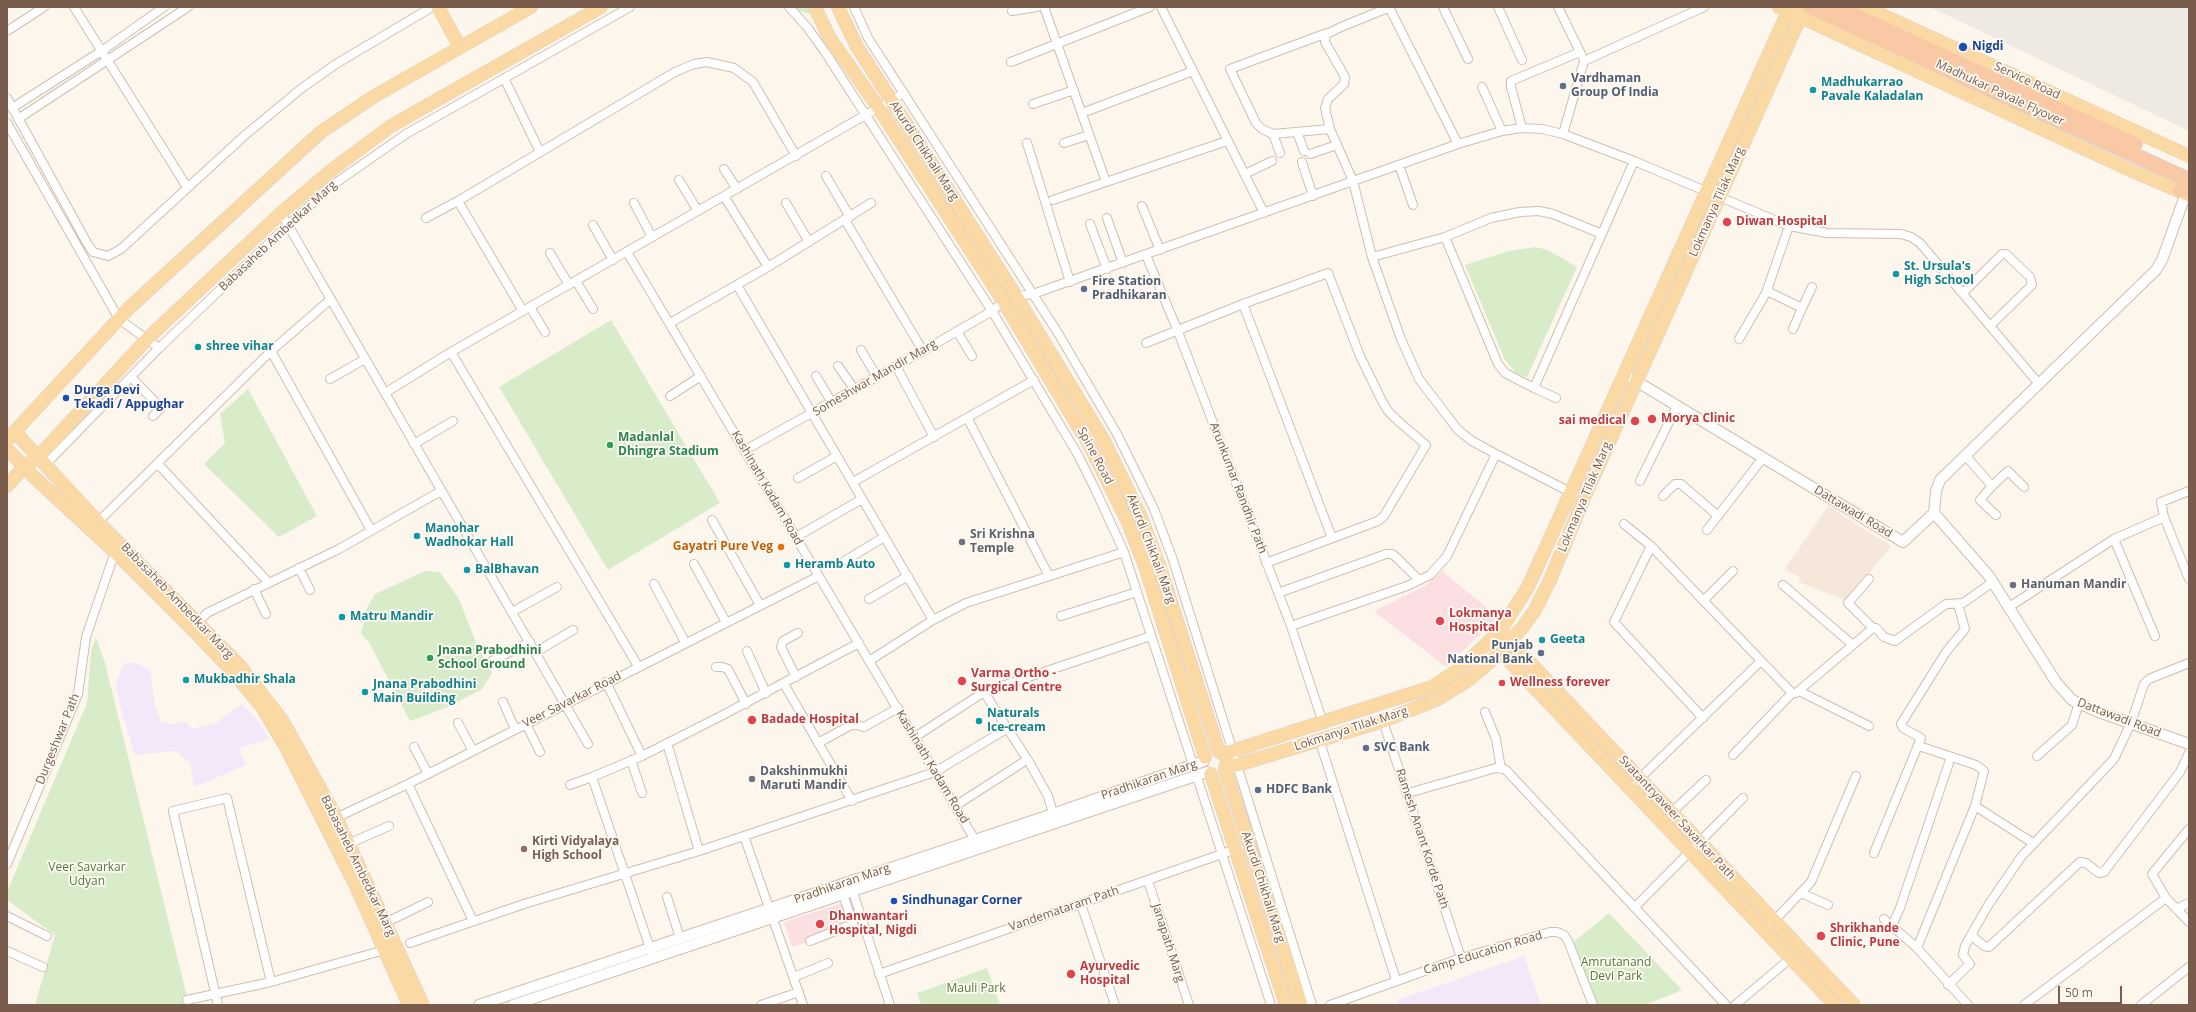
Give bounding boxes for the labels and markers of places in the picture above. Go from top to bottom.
place label: Nigdi [1972,40,2003,54]
marker: Nigdi [1957,41,1969,53]
place label: Vardhaman Group Of India [1571,72,1659,100]
place label: Madhukarrao Pavale Kaladalan [1821,76,1923,104]
marker: Vardhaman Group Of India [1558,81,1568,91]
marker: Madhukarrao Pavale Kaladalan [1808,85,1818,95]
place label: Diwan Hospital [1736,215,1827,229]
marker: Diwan Hospital [1721,216,1733,228]
place label: St. Ursula's High School [1904,260,1974,288]
marker: St. Ursula's High School [1891,269,1901,279]
place label: Fire Station Pradhikaran [1092,275,1167,303]
marker: Fire Station Pradhikaran [1079,284,1089,294]
place label: shree vihar [206,340,274,354]
marker: shree vihar [193,342,203,352]
place label: Durga Devi Tekadi / Appughar [74,384,184,412]
marker: Durga Devi Tekadi / Appughar [61,393,71,403]
place label: Morya Clinic [1661,412,1735,426]
marker: Morya Clinic [1646,413,1658,425]
place label: sai medical [1559,414,1626,428]
marker: sai medical [1629,415,1641,427]
place label: Madanlal Dhingra Stadium [618,431,719,459]
marker: Madanlal Dhingra Stadium [605,440,615,450]
place label: Manohar Wadhokar Hall [425,522,514,550]
place label: Sri Krishna Temple [970,528,1035,556]
marker: Manohar Wadhokar Hall [412,531,422,541]
marker: Sri Krishna Temple [957,537,967,547]
place label: Gayatri Pure Veg [673,540,773,554]
marker: Gayatri Pure Veg [776,542,786,552]
place label: Heramb Auto [795,558,875,572]
marker: Heramb Auto [782,560,792,570]
place label: BalBhavan [475,563,539,577]
marker: BalBhavan [462,565,472,575]
place label: Hanuman Mandir [2021,578,2126,592]
marker: Hanuman Mandir [2008,580,2018,590]
place label: Lokmanya Hospital [1449,607,1512,635]
place label: Matru Mandir [350,610,433,624]
marker: Matru Mandir [337,612,347,622]
marker: Lokmanya Hospital [1434,615,1446,627]
place label: Geeta [1550,633,1585,647]
marker: Geeta [1537,635,1547,645]
place label: Punjab National Bank [1447,639,1533,667]
place label: Jnana Prabodhini School Ground [438,644,541,672]
marker: Punjab National Bank [1536,648,1546,658]
marker: Jnana Prabodhini School Ground [425,653,435,663]
place label: Varma Ortho - Surgical Centre [971,667,1062,695]
place label: Mukbadhir Shala [194,673,296,687]
marker: Mukbadhir Shala [181,675,191,685]
marker: Varma Ortho - Surgical Centre [956,675,968,687]
place label: Wellness forever [1510,676,1610,690]
place label: Jnana Prabodhini Main Building [373,678,476,706]
marker: Wellness forever [1497,678,1507,688]
marker: Jnana Prabodhini Main Building [360,687,370,697]
place label: Naturals Ice-cream [987,707,1046,735]
place label: Badade Hospital [761,713,859,727]
marker: Badade Hospital [746,714,758,726]
marker: Naturals Ice-cream [974,716,984,726]
place label: SVC Bank [1374,741,1430,755]
marker: SVC Bank [1361,743,1371,753]
place label: Dakshinmukhi Maruti Mandir [760,765,848,793]
marker: Dakshinmukhi Maruti Mandir [747,774,757,784]
place label: HDFC Bank [1266,783,1332,797]
marker: HDFC Bank [1253,785,1263,795]
place label: Kirti Vidyalaya High School [532,835,619,863]
marker: Kirti Vidyalaya High School [519,844,529,854]
place label: Sindhunagar Corner [902,894,1022,908]
marker: Sindhunagar Corner [889,896,899,906]
place label: Dhanwantari Hospital, Nigdi [829,910,917,938]
marker: Dhanwantari Hospital, Nigdi [814,918,826,930]
place label: Shrikhande Clinic, Pune [1830,922,1900,950]
marker: Shrikhande Clinic, Pune [1815,930,1827,942]
place label: Ayurvedic Hospital [1080,960,1140,988]
marker: Ayurvedic Hospital [1065,968,1077,980]

